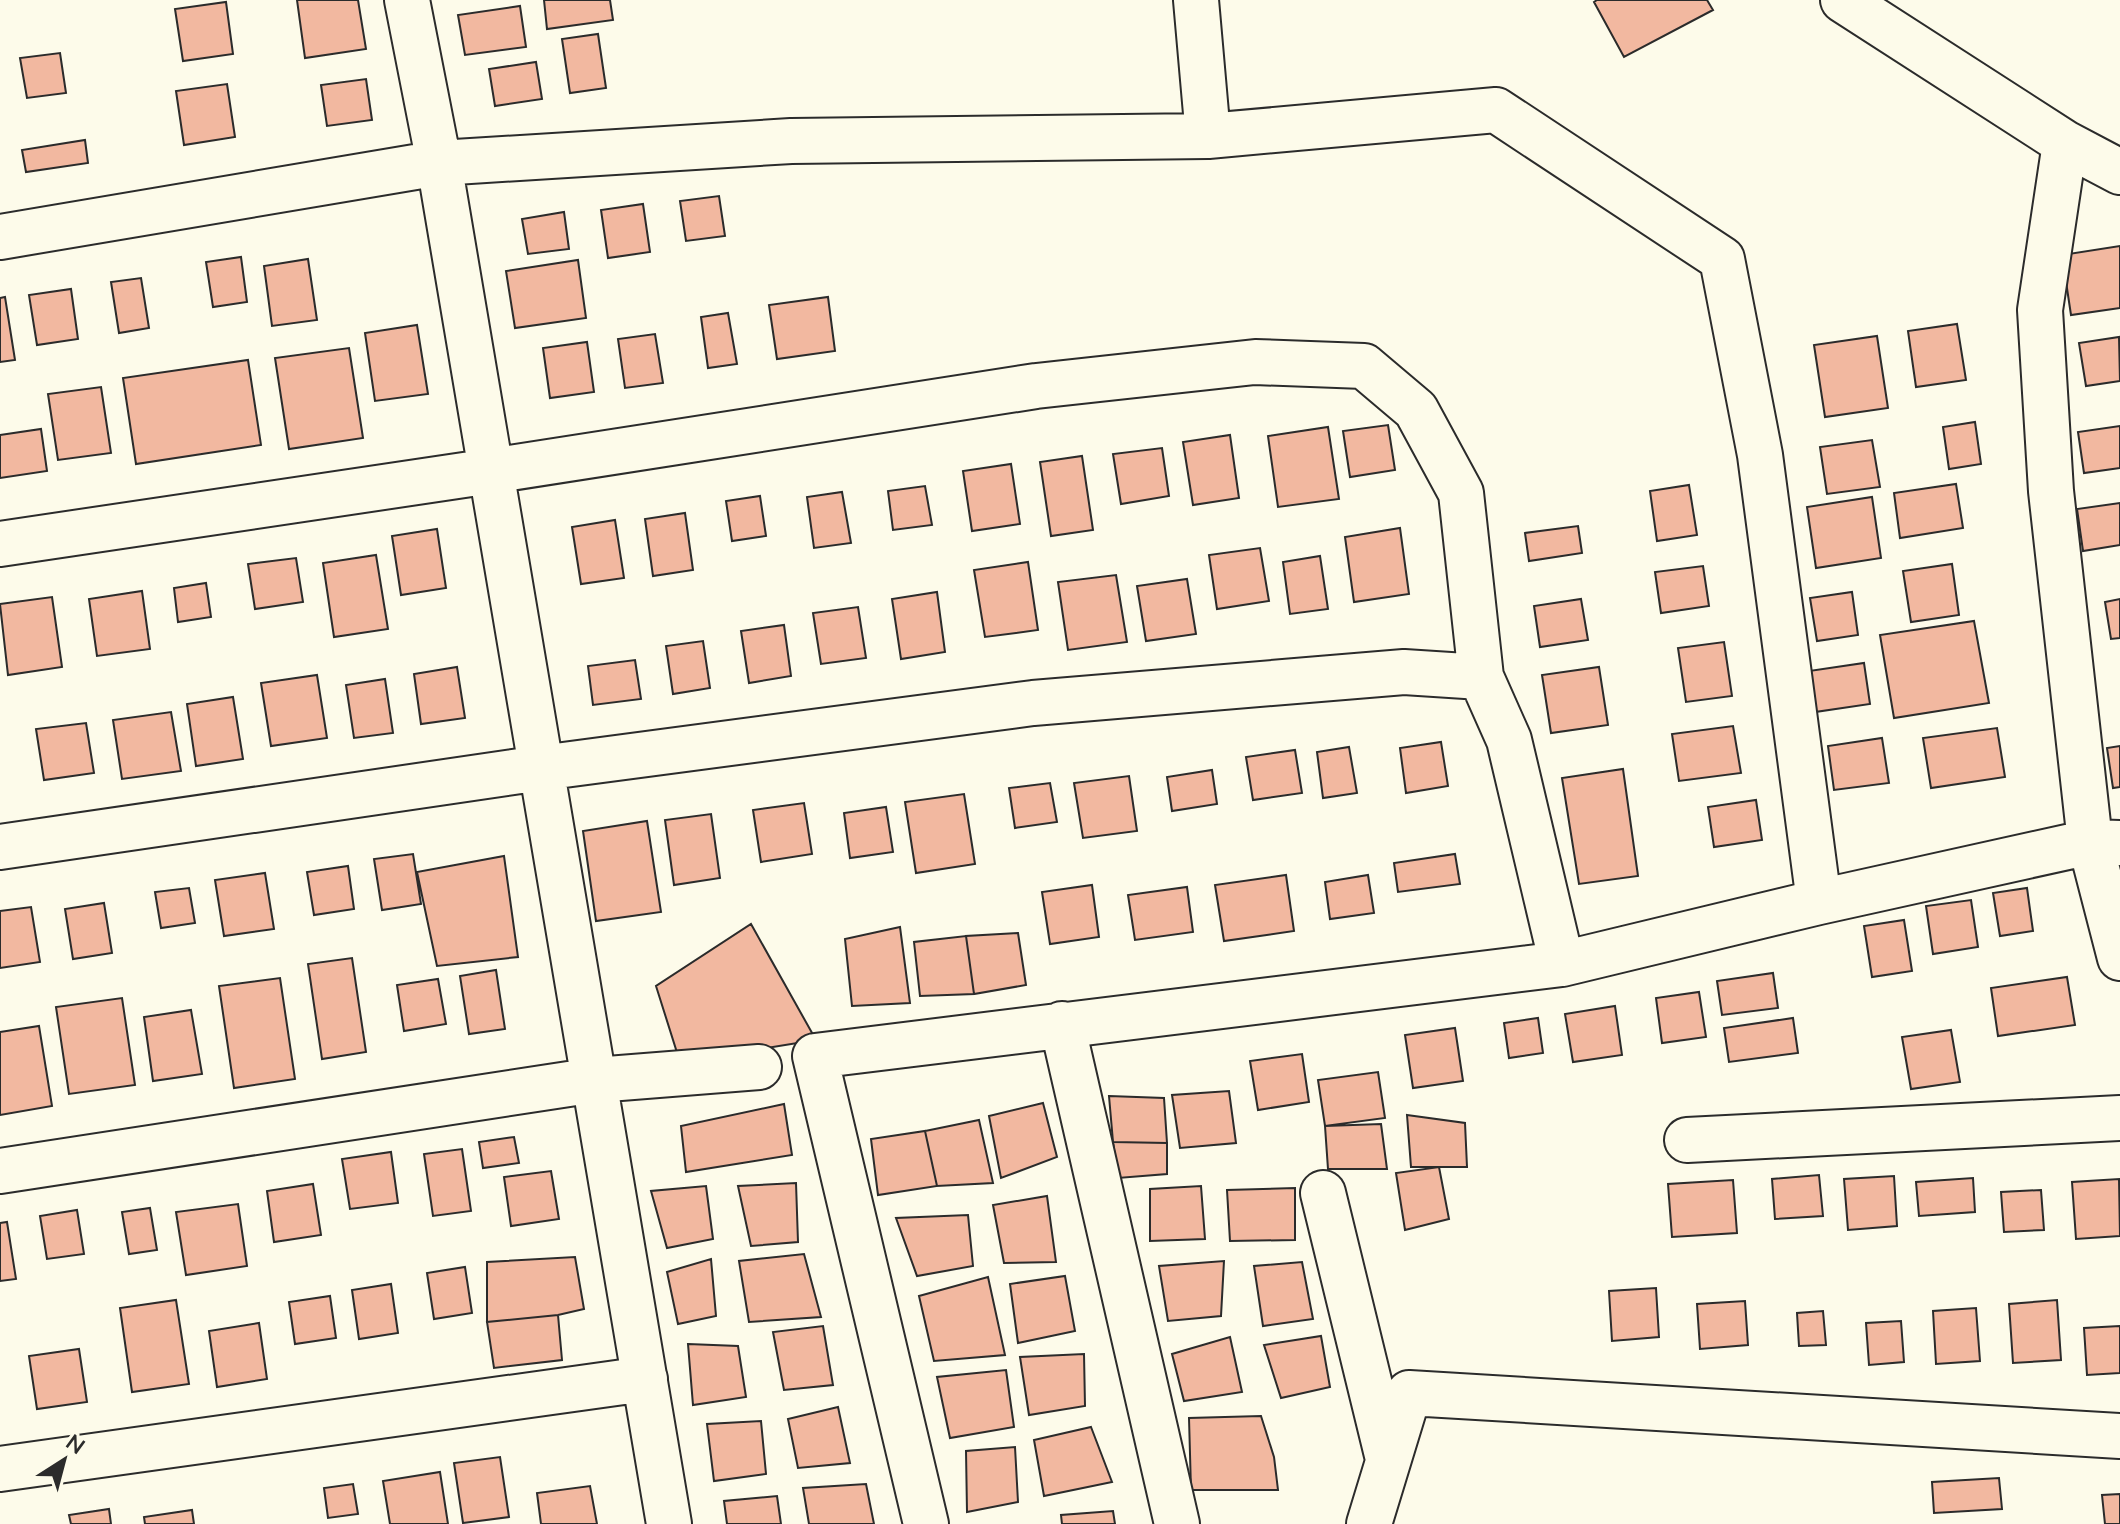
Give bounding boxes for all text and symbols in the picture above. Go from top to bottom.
north arrow [24,1420,104,1500]
text: N [61,1428,91,1460]

